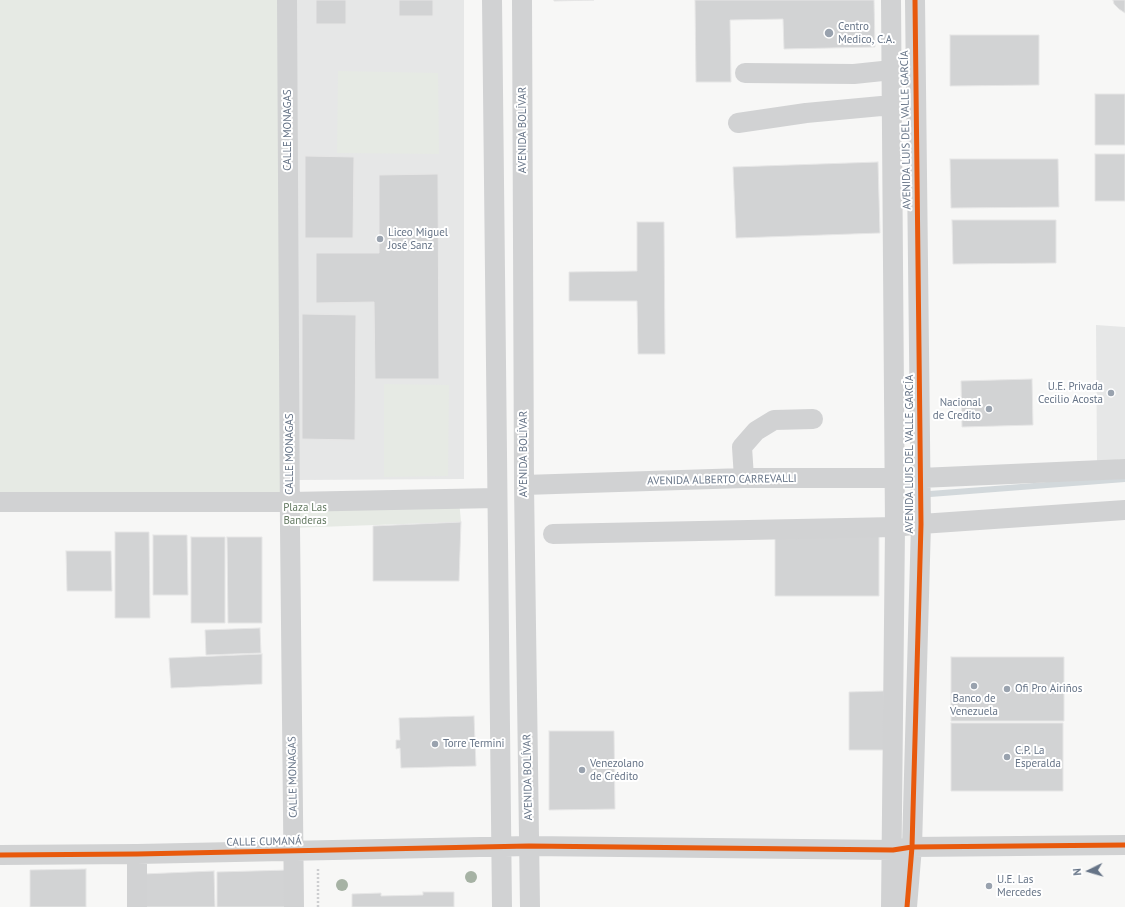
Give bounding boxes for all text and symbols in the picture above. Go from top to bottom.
place label: Centro Medico, C.A. [838,20,895,46]
marker: Centro Medico, C.A. [823,27,835,39]
street label: AVENIDA LUIS DEL VALLE GARCÍA [898,50,914,210]
street label: AVENIDA BOLÍVAR [516,87,530,173]
street label: CALLE MONAGAS [281,89,295,171]
place label: Liceo Miguel José Sanz [388,226,448,252]
marker: Liceo Miguel José Sanz [375,234,385,244]
street label: AVENIDA LUIS DEL VALLE GARCÍA [903,374,917,534]
place label: U.E. Privada Cecilio Acosta [1038,380,1103,406]
marker: U.E. Privada Cecilio Acosta [1106,388,1116,398]
place label: Nacional de Credito [933,396,981,422]
marker: Nacional de Credito [984,404,994,414]
street label: AVENIDA BOLÍVAR [517,411,531,497]
street label: CALLE MONAGAS [283,413,297,495]
street label: AVENIDA ALBERTO CARREVALLI [647,472,797,488]
park label: Plaza Las Banderas [283,501,327,527]
marker: Banco de Venezuela [969,681,979,691]
place label: Ofi Pro Airiños [1015,682,1082,696]
marker: Ofi Pro Airiños [1002,684,1012,694]
place label: Banco de Venezuela [950,692,998,718]
street label: AVENIDA BOLÍVAR [521,734,535,820]
street label: CALLE MONAGAS [286,736,300,818]
place label: Torre Termini [443,737,504,751]
marker: Torre Termini [430,739,440,749]
place label: C.P. La Esperalda [1015,744,1061,770]
marker: C.P. La Esperalda [1002,752,1012,762]
place label: Venezolano de Crédito [590,757,644,783]
marker: Venezolano de Crédito [577,765,587,775]
street label: CALLE CUMANÁ [226,835,302,849]
north arrow [1069,851,1109,891]
text: N [1070,868,1084,876]
place label: U.E. Las Mercedes [997,873,1041,899]
marker: U.E. Las Mercedes [984,881,994,891]

